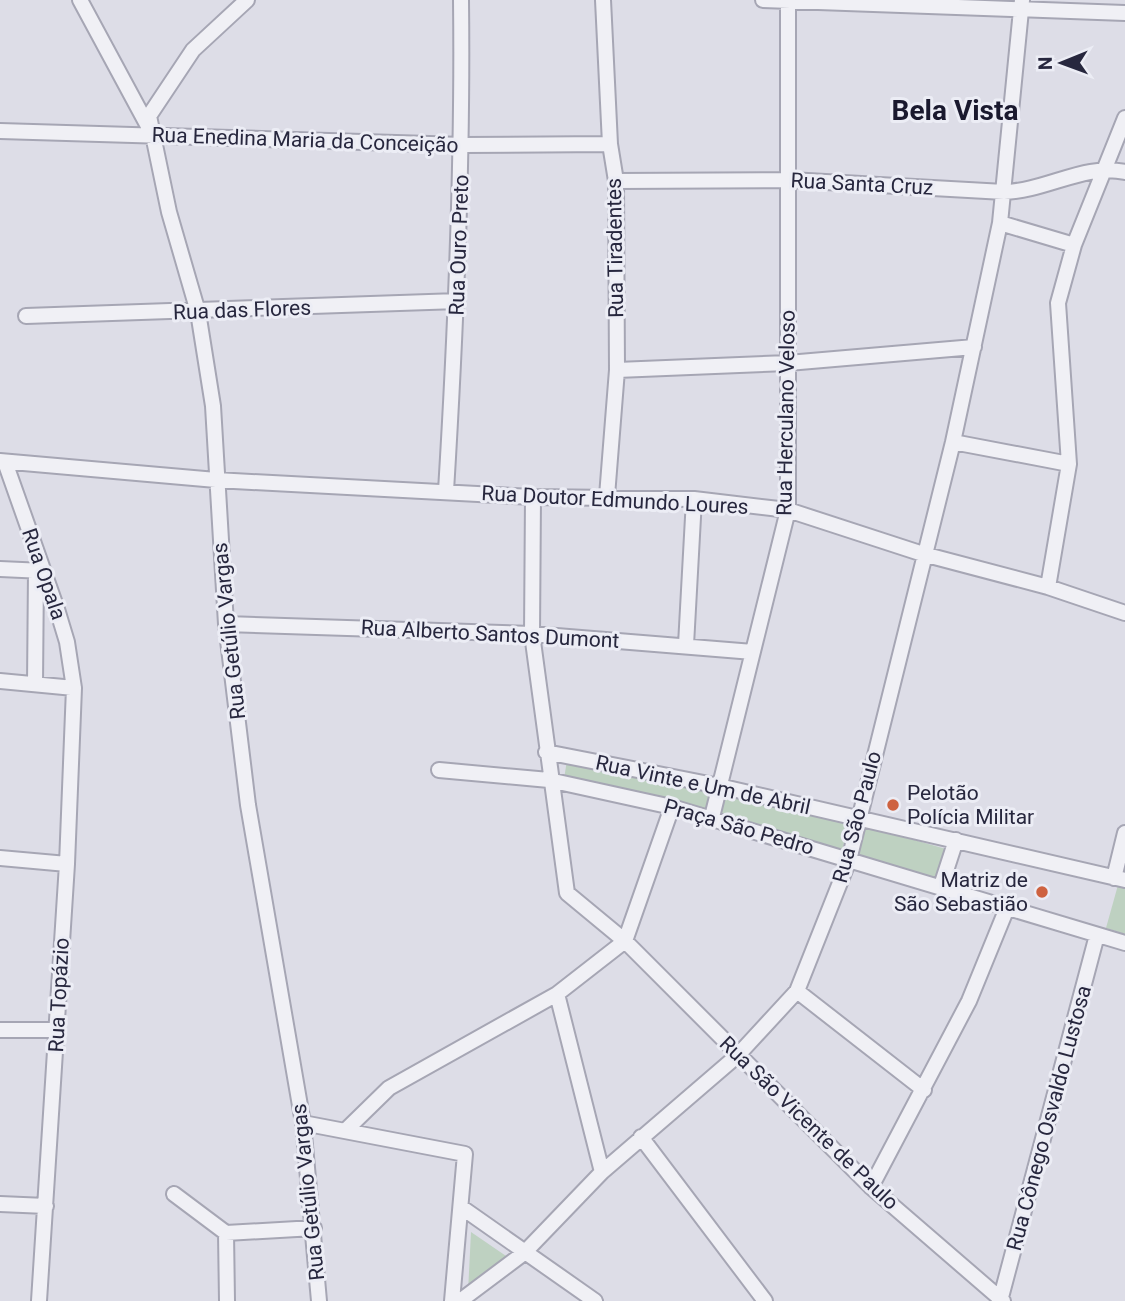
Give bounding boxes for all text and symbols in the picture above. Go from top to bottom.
north arrow [1027,28,1097,98]
text: N [1034,56,1057,70]
district label: Bela Vista [892,94,1018,127]
street label: Rua Enedina Maria da Conceição [151,123,459,157]
street label: Rua Santa Cruz [790,168,934,200]
street label: Rua Ouro Preto [445,174,473,316]
street label: Rua Tiradentes [602,178,628,318]
street label: Rua das Flores [173,296,311,324]
street label: Rua Herculano Veloso [772,310,800,516]
street label: Rua Doutor Edmundo Loures [481,481,749,519]
street label: Rua Opala [17,525,71,623]
street label: Rua Getúlio Vargas [208,541,250,721]
street label: Rua Alberto Santos Dumont [360,615,620,653]
street label: Rua São Paulo [828,748,886,886]
street label: Rua Vinte e Um de Abril [593,750,813,820]
place label: Pelotão Polícia Militar [907,781,1034,829]
street label: Praça São Pedro [661,794,817,860]
marker: Pelotão Polícia Militar [885,797,901,813]
place label: Matriz de São Sebastião [894,868,1028,916]
marker: Matriz de São Sebastião [1034,884,1050,900]
street label: Rua Topázio [44,937,74,1053]
street label: Rua Cônego Osvaldo Lustosa [1002,983,1096,1253]
street label: Rua São Vicente de Paulo [715,1031,903,1215]
street label: Rua Getúlio Vargas [287,1102,329,1282]

